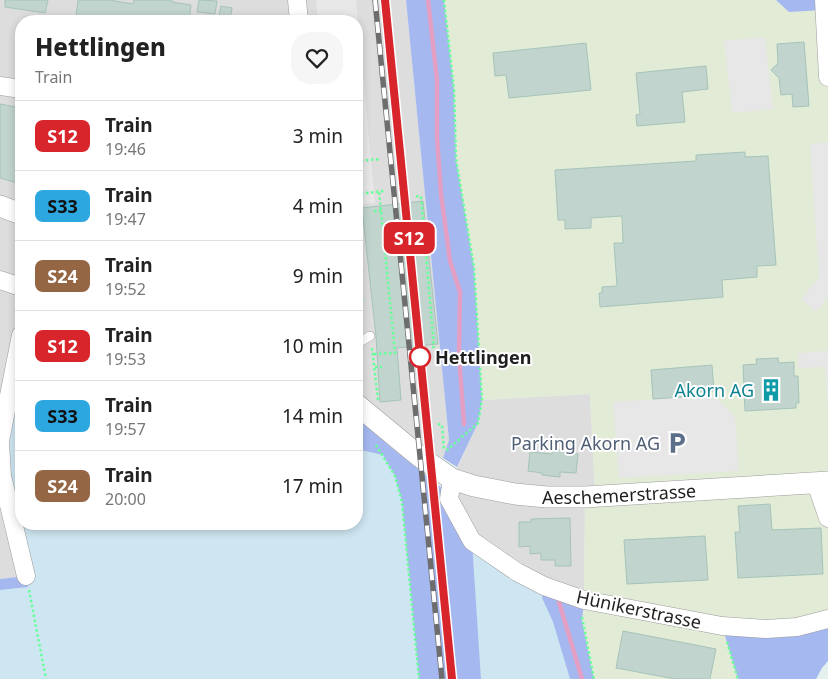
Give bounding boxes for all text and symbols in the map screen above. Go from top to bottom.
text: Hettlingen [35,30,166,63]
button: heart [291,32,343,84]
text: Train [35,66,72,88]
text: Train [105,112,153,138]
text: 3 min [293,123,343,149]
text: S12 [47,124,78,148]
text: 19:46 [105,138,146,160]
text: Train [105,182,153,208]
text: 4 min [293,193,343,219]
text: S33 [47,194,78,218]
text: 19:47 [105,208,146,230]
line badge: S12 [380,222,438,254]
text: S12 [394,226,424,250]
text: Train [105,252,153,278]
text: 9 min [293,263,343,289]
text: S24 [47,264,78,288]
text: 19:52 [105,278,146,300]
text: Train [105,322,153,348]
text: 10 min [282,333,343,359]
text: S12 [47,334,78,358]
place label: Hettlingen [435,345,531,369]
marker: Hettlingen [409,346,431,368]
text: 19:53 [105,348,146,370]
building icon: Akorn AG [758,377,784,403]
place label: Akorn AG [675,378,754,402]
text: Train [105,392,153,418]
text: 14 min [282,403,343,429]
text: S33 [47,404,78,428]
text: 19:57 [105,418,146,440]
parking icon: Parking Akorn AG [664,430,690,456]
place label: Parking Akorn AG [511,431,660,455]
text: Train [105,462,153,488]
text: 17 min [282,473,343,499]
text: S24 [47,474,78,498]
street label: Aeschemerstrasse [542,478,697,509]
text: 20:00 [105,488,146,510]
street label: Hünikerstrasse [574,584,704,634]

